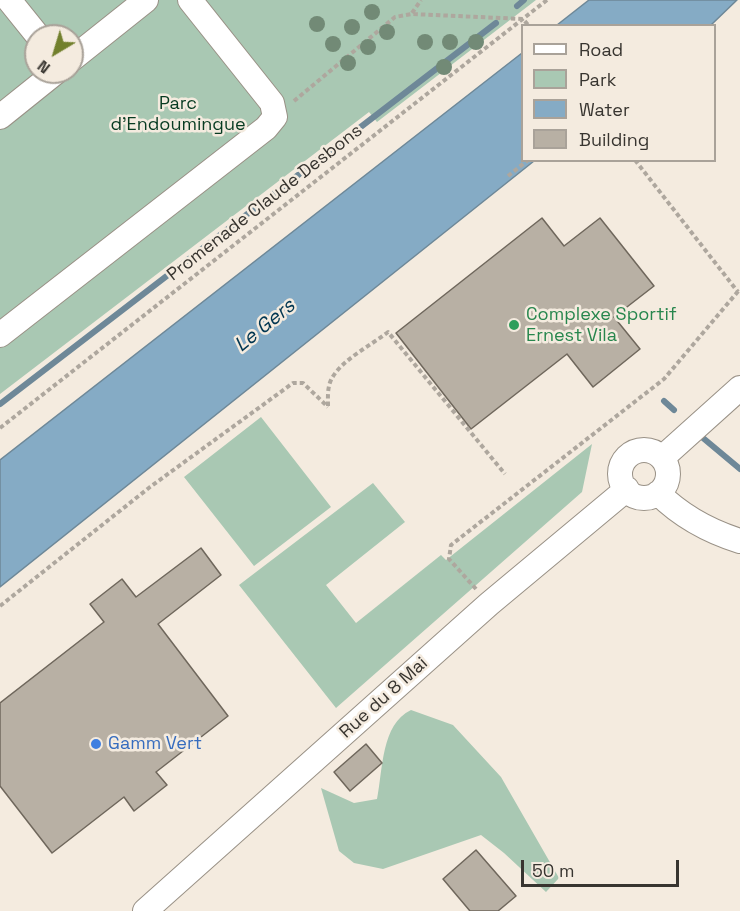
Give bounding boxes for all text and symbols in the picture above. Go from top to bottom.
north arrow [24,24,84,84]
legend [521,24,716,162]
text: Road [579,38,623,61]
text: N [33,55,55,79]
text: Park [579,68,616,91]
park label: Parc d’Endoumingue [110,93,246,136]
text: Water [579,98,630,121]
street label: Promenade Claude Desbons [163,120,367,286]
text: Building [579,128,649,151]
water label: Le Gers [230,294,300,358]
place label: Complexe Sportif Ernest Vila [526,304,677,346]
marker: Complexe Sportif Ernest Vila [507,318,521,332]
street label: Rue du 8 Mai [336,653,432,743]
place label: Gamm Vert [108,733,202,755]
marker: Gamm Vert [89,737,103,751]
scale bar [524,848,682,886]
text: 50 m [532,859,574,882]

